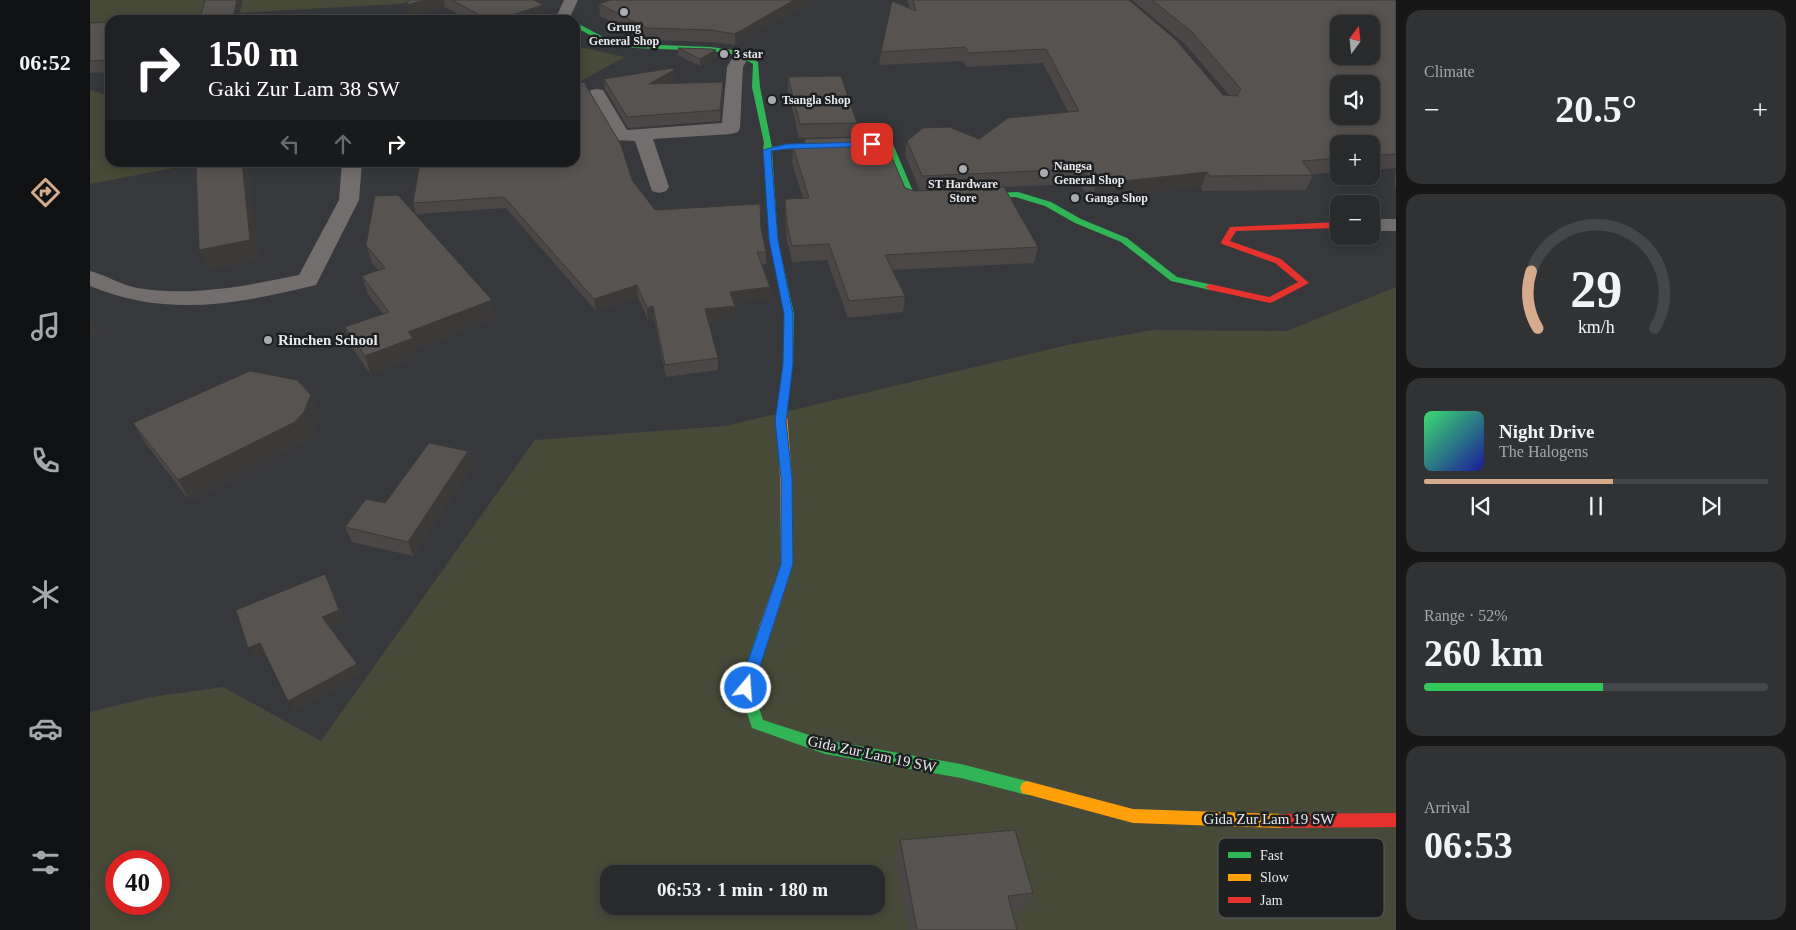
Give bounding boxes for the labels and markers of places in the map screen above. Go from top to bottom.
marker: Grung General Shop [618,6,630,18]
place label: Grung General Shop [589,20,659,48]
place label: 3 star [734,47,764,61]
marker: 3 star [718,48,730,60]
place label: Tsangla Shop [782,93,851,107]
marker: Tsangla Shop [766,94,778,106]
pin [851,123,893,165]
place label: Nangsa General Shop [1054,159,1125,187]
marker: ST Hardware Store [957,163,969,175]
marker: Nangsa General Shop [1038,167,1050,179]
place label: ST Hardware Store [928,177,999,205]
place label: Ganga Shop [1085,191,1148,205]
marker: Ganga Shop [1069,192,1081,204]
place label: Rinchen School [278,332,378,348]
marker: Rinchen School [262,334,274,346]

